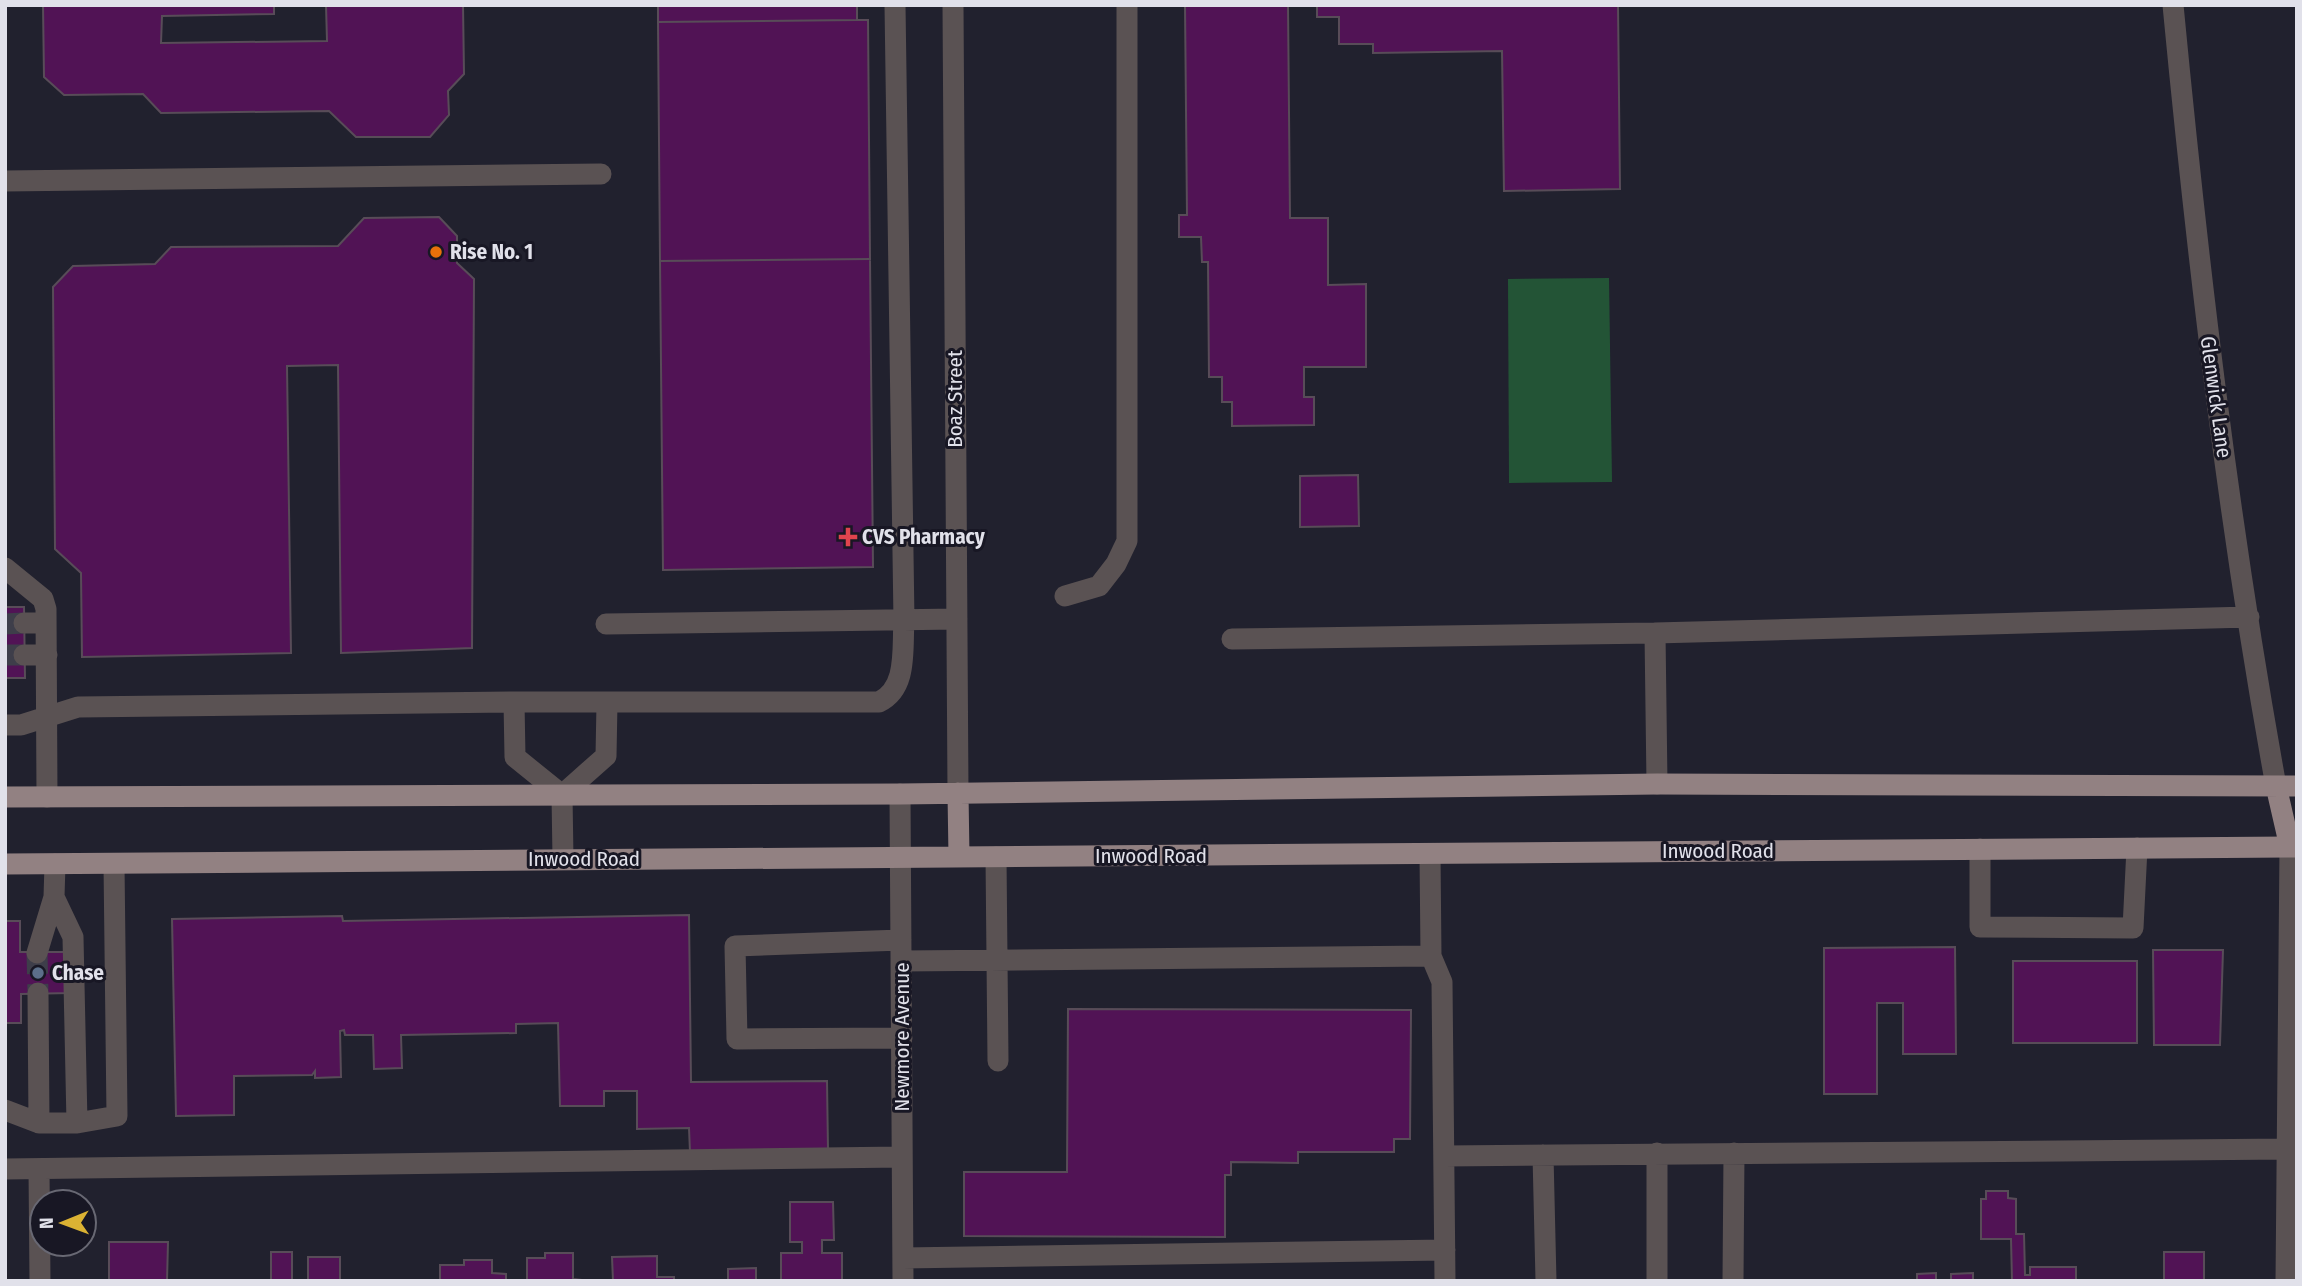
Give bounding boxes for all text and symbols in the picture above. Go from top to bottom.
place label: Rise No. 1 [450,239,533,265]
marker: Rise No. 1 [428,244,444,260]
street label: Glenwick Lane [2195,335,2237,459]
street label: Boaz Street [942,350,968,448]
place label: CVS Pharmacy [862,524,986,550]
marker: CVS Pharmacy [840,529,856,545]
street label: Inwood Road [1662,838,1774,864]
street label: Inwood Road [1095,843,1207,869]
street label: Inwood Road [528,846,640,872]
place label: Chase [52,960,104,986]
street label: Newmore Avenue [889,962,915,1112]
marker: Chase [30,965,46,981]
north arrow [28,1188,98,1258]
text: N [35,1217,58,1229]

